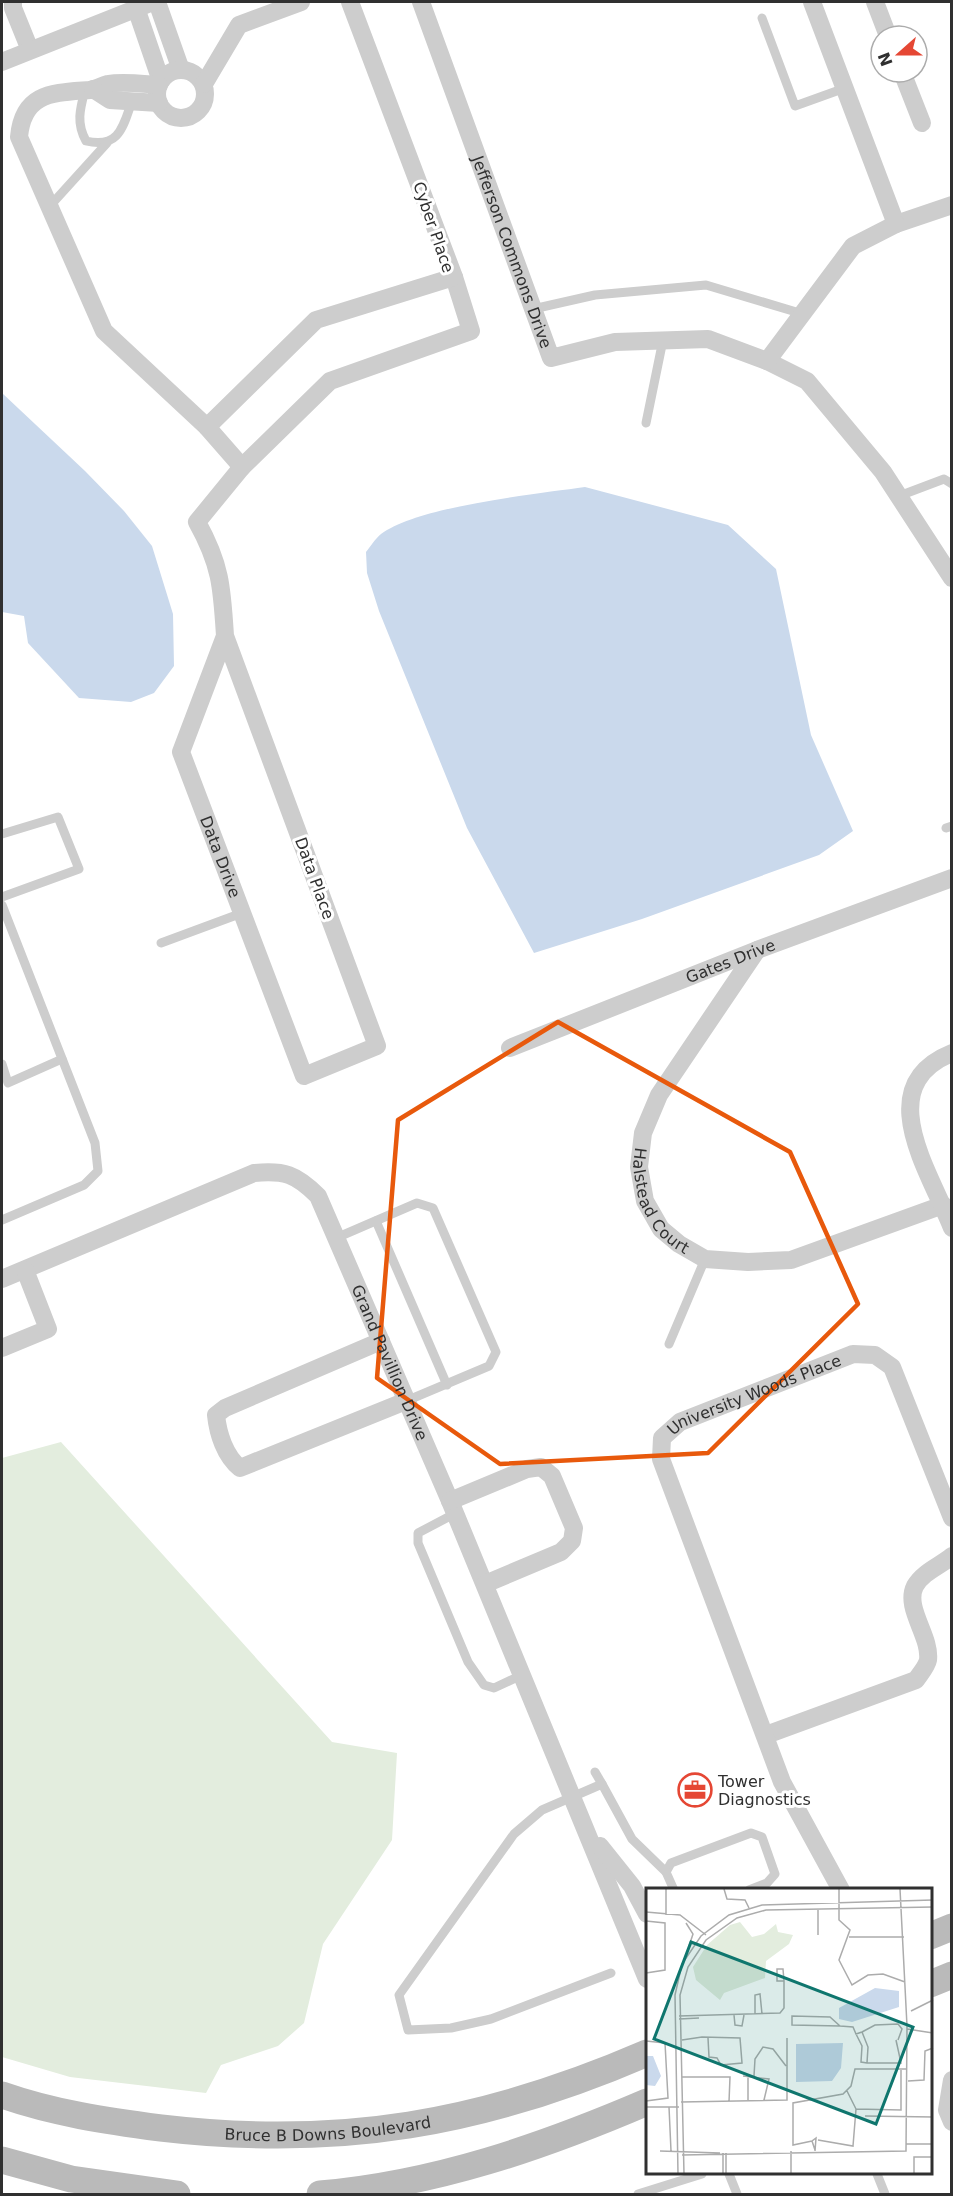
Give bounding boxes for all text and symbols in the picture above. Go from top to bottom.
north arrow [869,24,929,84]
text: N [874,50,897,69]
street label: Jefferson Commons Drive [468,152,556,351]
street label: Cyber Place [409,179,458,275]
street label: Data Drive [196,813,244,900]
street label: Data Place [291,835,338,922]
street label: Gates Drive [683,935,778,987]
street label: Halstead Court [629,1147,692,1258]
street label: Grand Pavillion Drive [347,1282,432,1443]
street label: University Woods Place [663,1351,844,1439]
office icon: Tower Diagnostics [677,1772,713,1808]
place label: Tower Diagnostics [717,1772,811,1809]
inset map [646,1888,932,2175]
street label: Bruce B Downs Boulevard [224,2112,433,2145]

